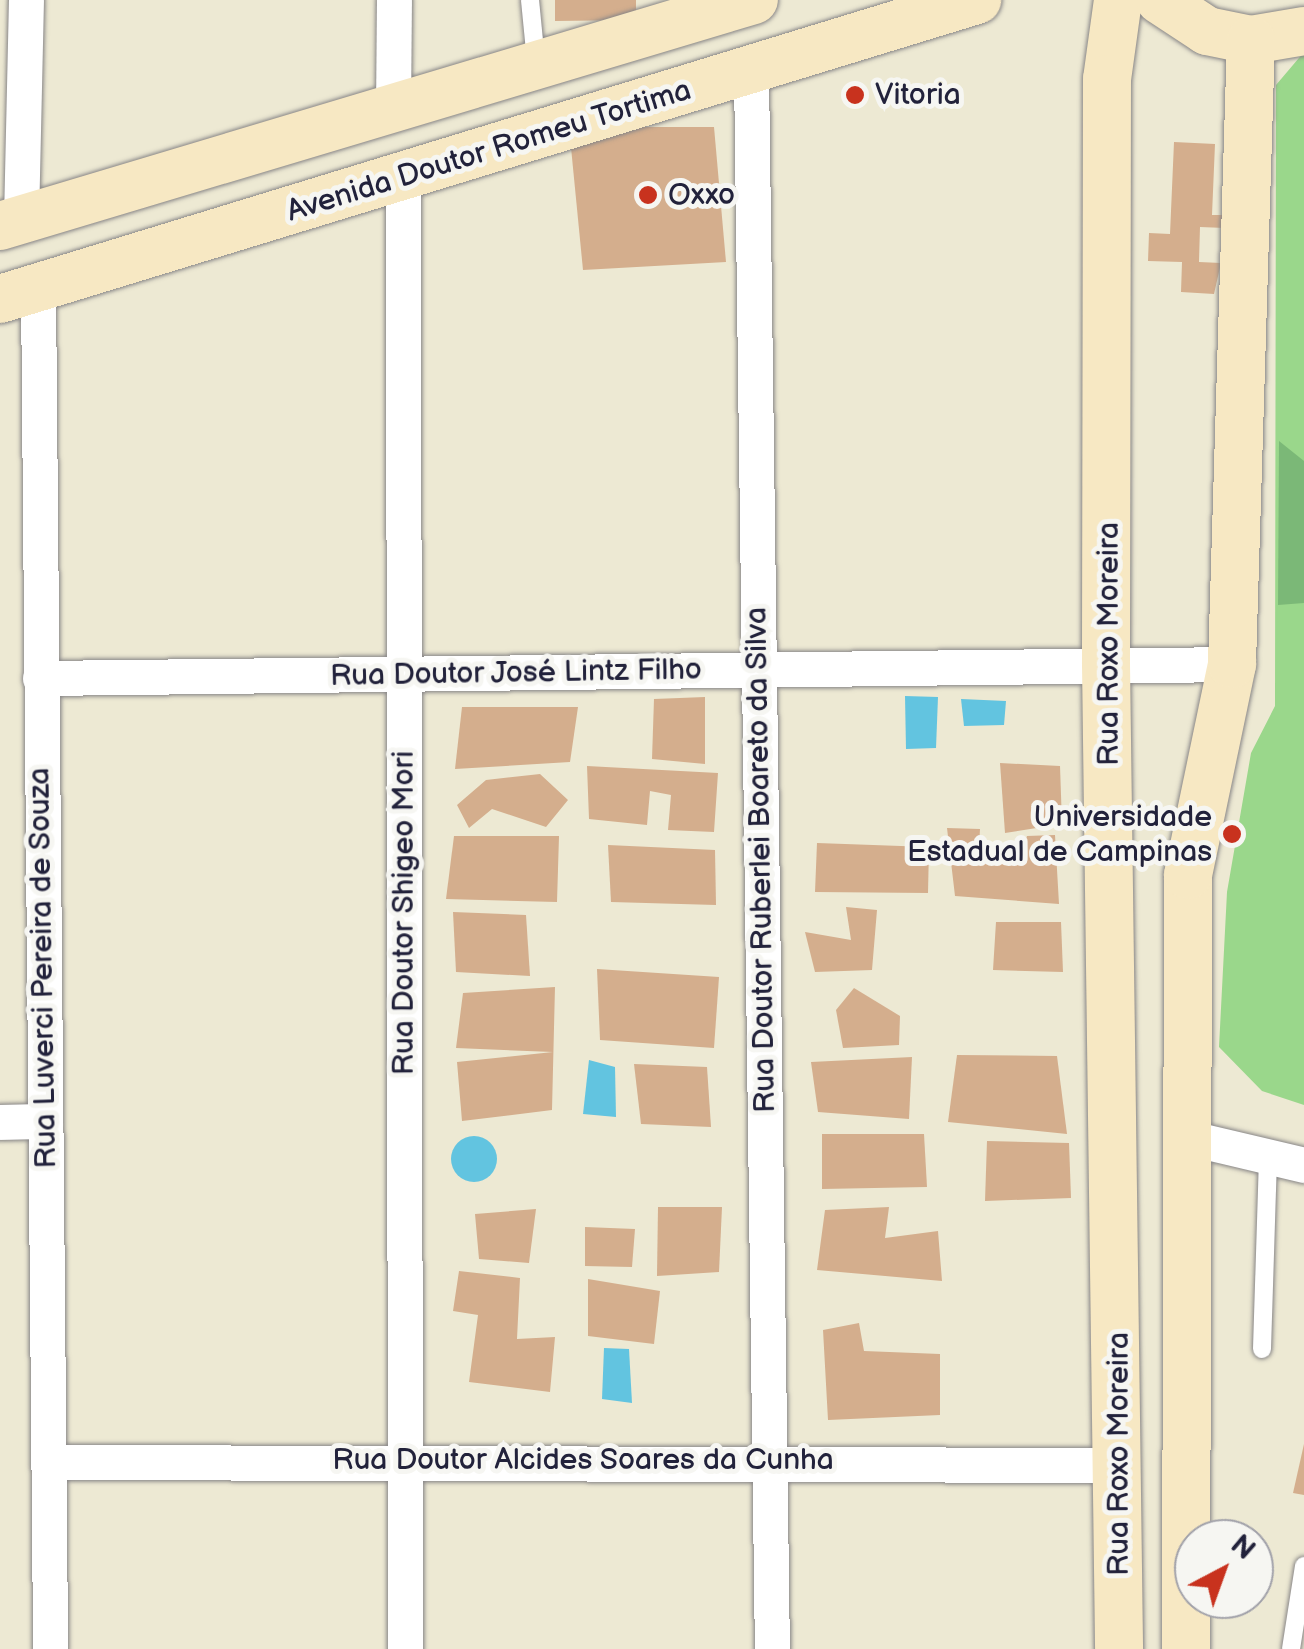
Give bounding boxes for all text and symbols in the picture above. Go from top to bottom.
street label: Avenida Doutor Romeu Tortima [282,72,696,230]
place label: Vitoria [875,77,961,113]
marker: Vitoria [844,84,866,106]
place label: Oxxo [668,177,735,213]
marker: Oxxo [637,184,659,206]
street label: Rua Roxo Moreira [1091,522,1127,766]
street label: Rua Doutor Ruberlei Boareto da Silva [739,606,783,1114]
street label: Rua Doutor José Lintz Filho [329,652,703,694]
street label: Rua Doutor Shigeo Mori [386,750,422,1076]
street label: Rua Luverci Pereira de Souza [21,767,65,1169]
place label: Universidade Estadual de Campinas [907,799,1212,870]
marker: Universidade Estadual de Campinas [1221,823,1243,845]
street label: Rua Roxo Moreira [1101,1332,1137,1576]
street label: Rua Doutor Alcides Soares da Cunha [332,1442,834,1478]
north arrow [1174,1519,1274,1619]
text: N [1224,1528,1261,1567]

